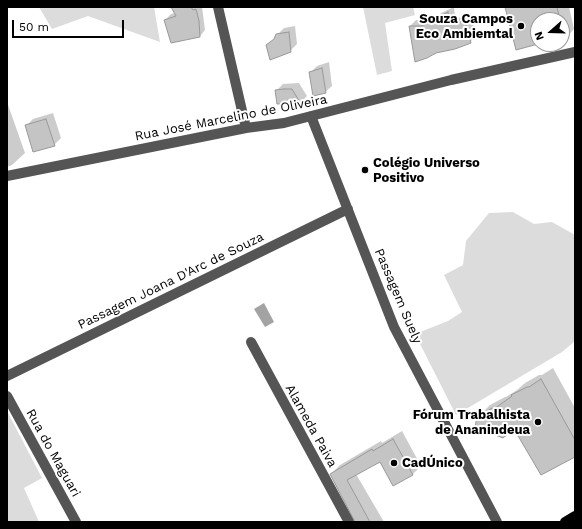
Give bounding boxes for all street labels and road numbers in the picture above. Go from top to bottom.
street label: Rua José Marcelino de Oliveira [134,92,328,144]
street label: Passagem Joana D'Arc de Souza [76,229,266,333]
street label: Passagem Suely [371,246,425,346]
street label: Alameda Paiva [282,382,340,470]
street label: Rua do Maguari [22,406,84,500]

